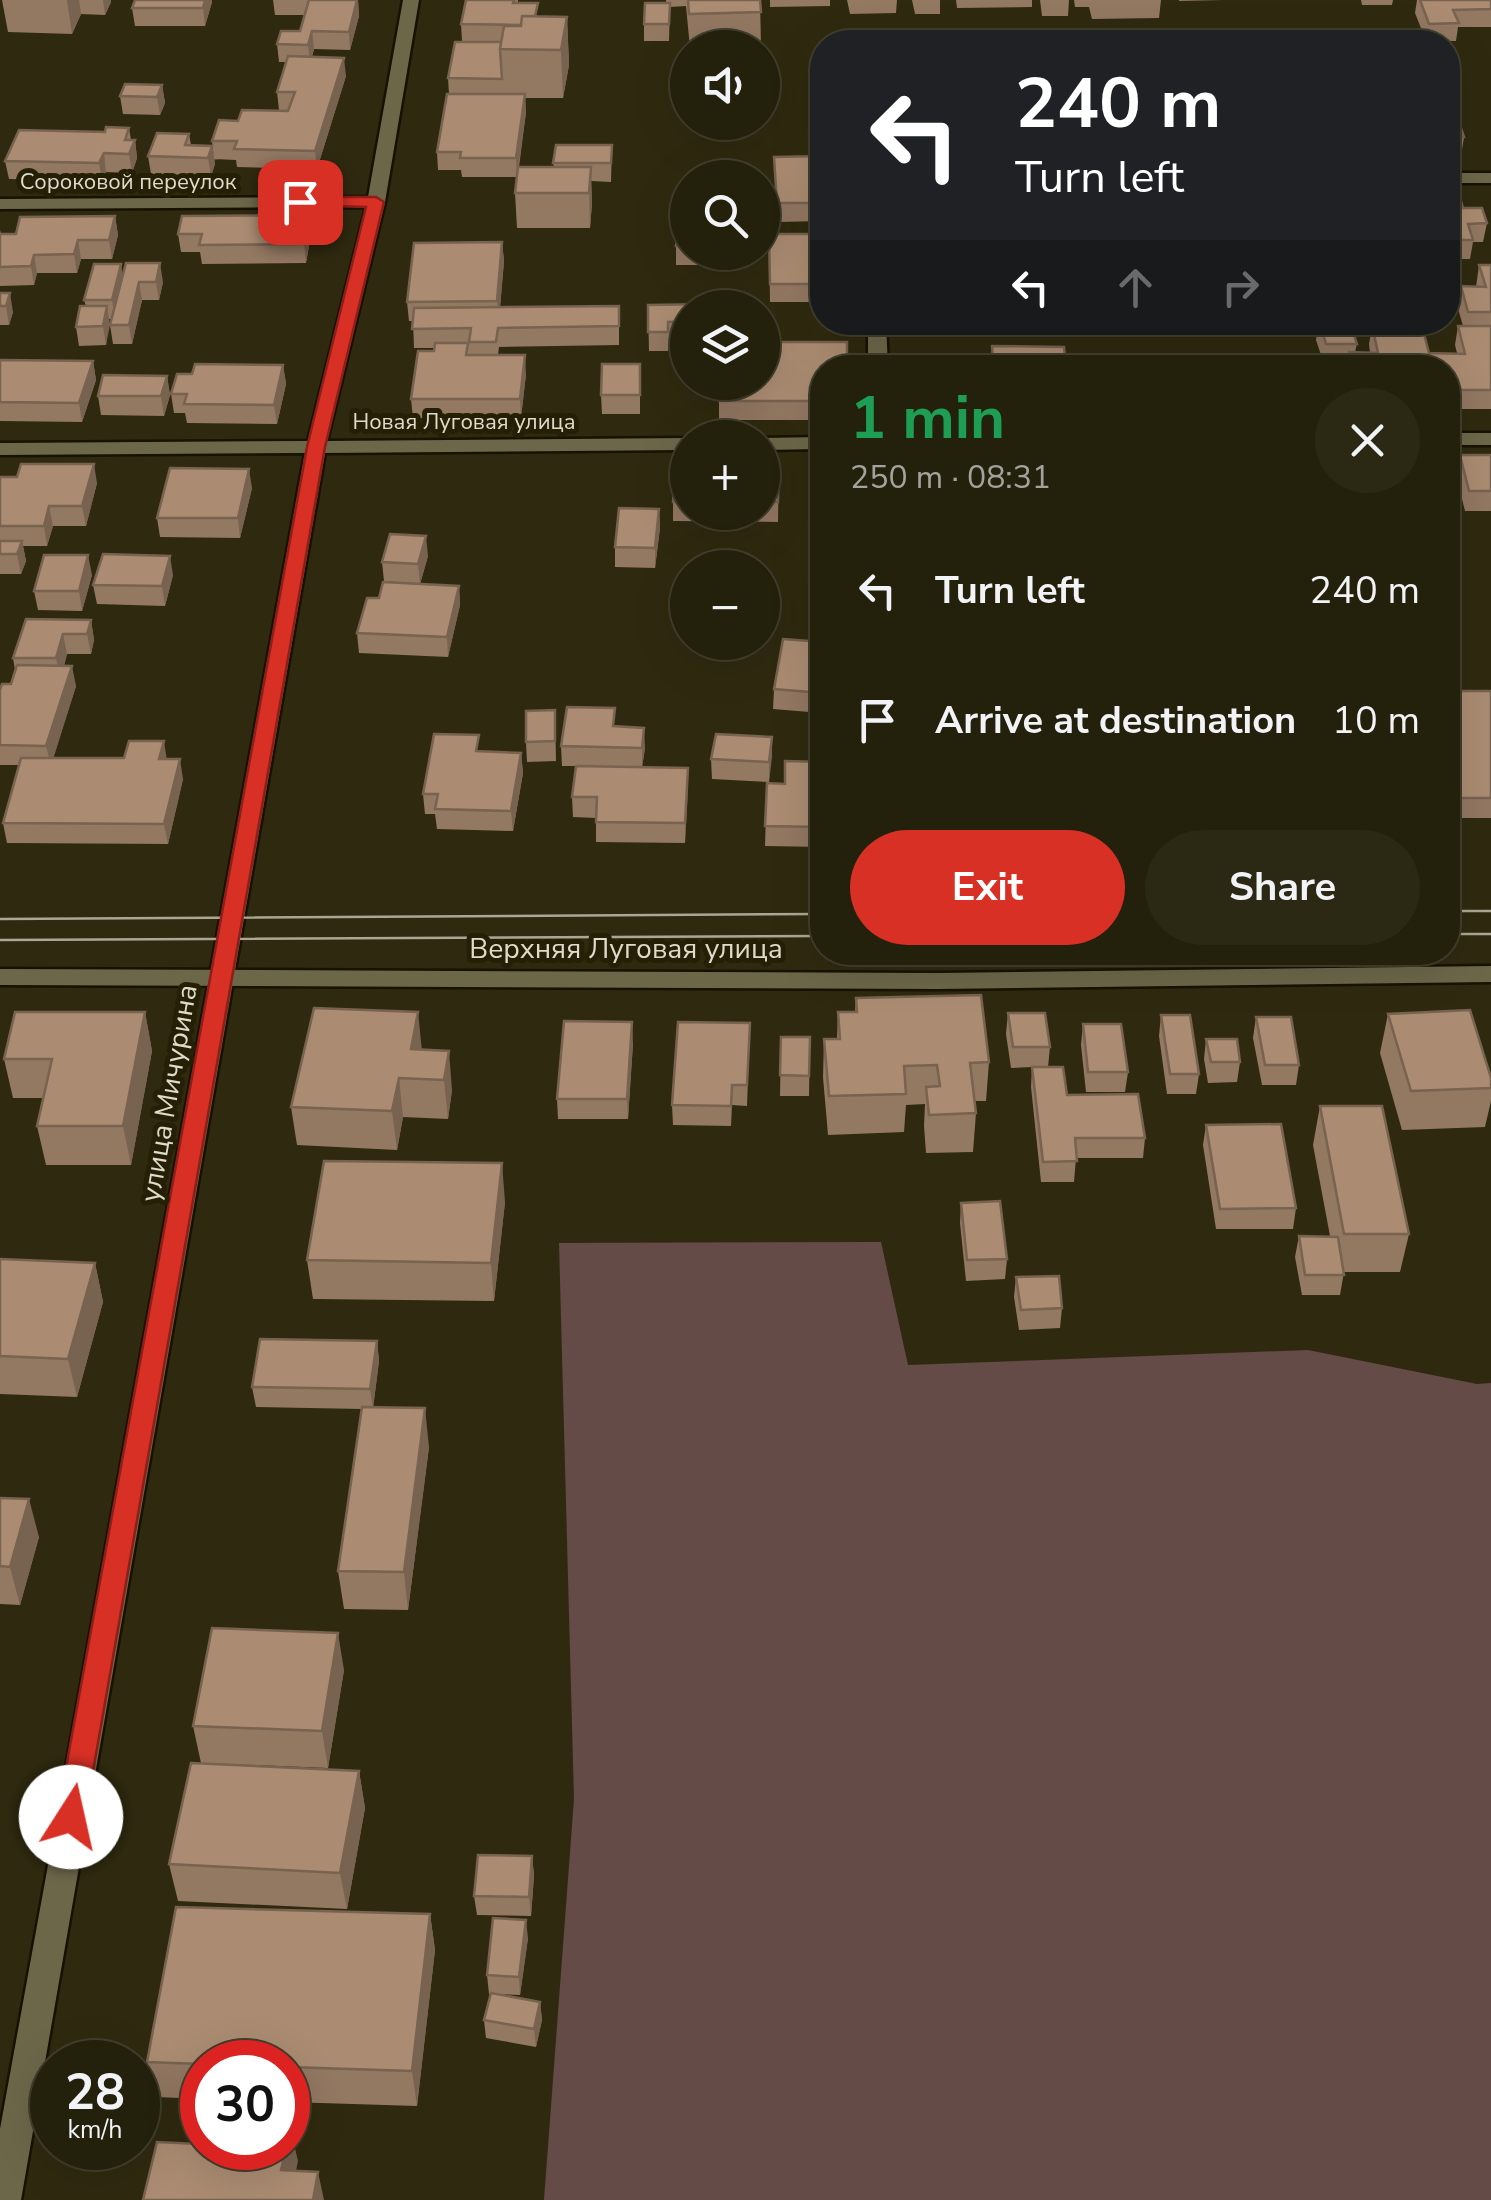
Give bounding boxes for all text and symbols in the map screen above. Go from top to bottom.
map controls [670,30,780,660]
button: sound [670,30,780,140]
text: 240 m [1015,56,1221,152]
icon: left [850,70,980,200]
text: Turn left [1015,147,1184,208]
pin [258,160,343,245]
button: search [670,160,780,270]
street label: Сороковой переулок [20,167,237,197]
icon: arrive [273,175,328,230]
icon: left [1003,260,1058,315]
icon: ahead [1108,260,1163,315]
icon: right [1213,260,1268,315]
button: layers [670,290,780,400]
text: 1 min [850,377,1005,459]
button: close [1315,388,1420,493]
street label: Новая Луговая улица [352,407,576,437]
button: + [670,420,780,530]
text: 250 m · 08:31 [850,456,1051,499]
button: − [670,550,780,660]
icon: left [850,563,905,618]
text: Turn left [935,565,1085,616]
text: 240 m [1309,565,1420,616]
icon: arrive [850,693,905,748]
text: Arrive at destination [935,695,1296,746]
text: 10 m [1332,695,1420,746]
button: Exit [850,830,1125,945]
button: Share [1145,830,1420,945]
street label: Верхняя Луговая улица [469,930,783,968]
street label: улица Мичурина [131,981,207,1205]
position arrow [19,1765,123,1869]
speed limit sign: 30 [180,2040,310,2170]
text: 28 [65,2058,125,2127]
text: km/h [67,2113,123,2147]

